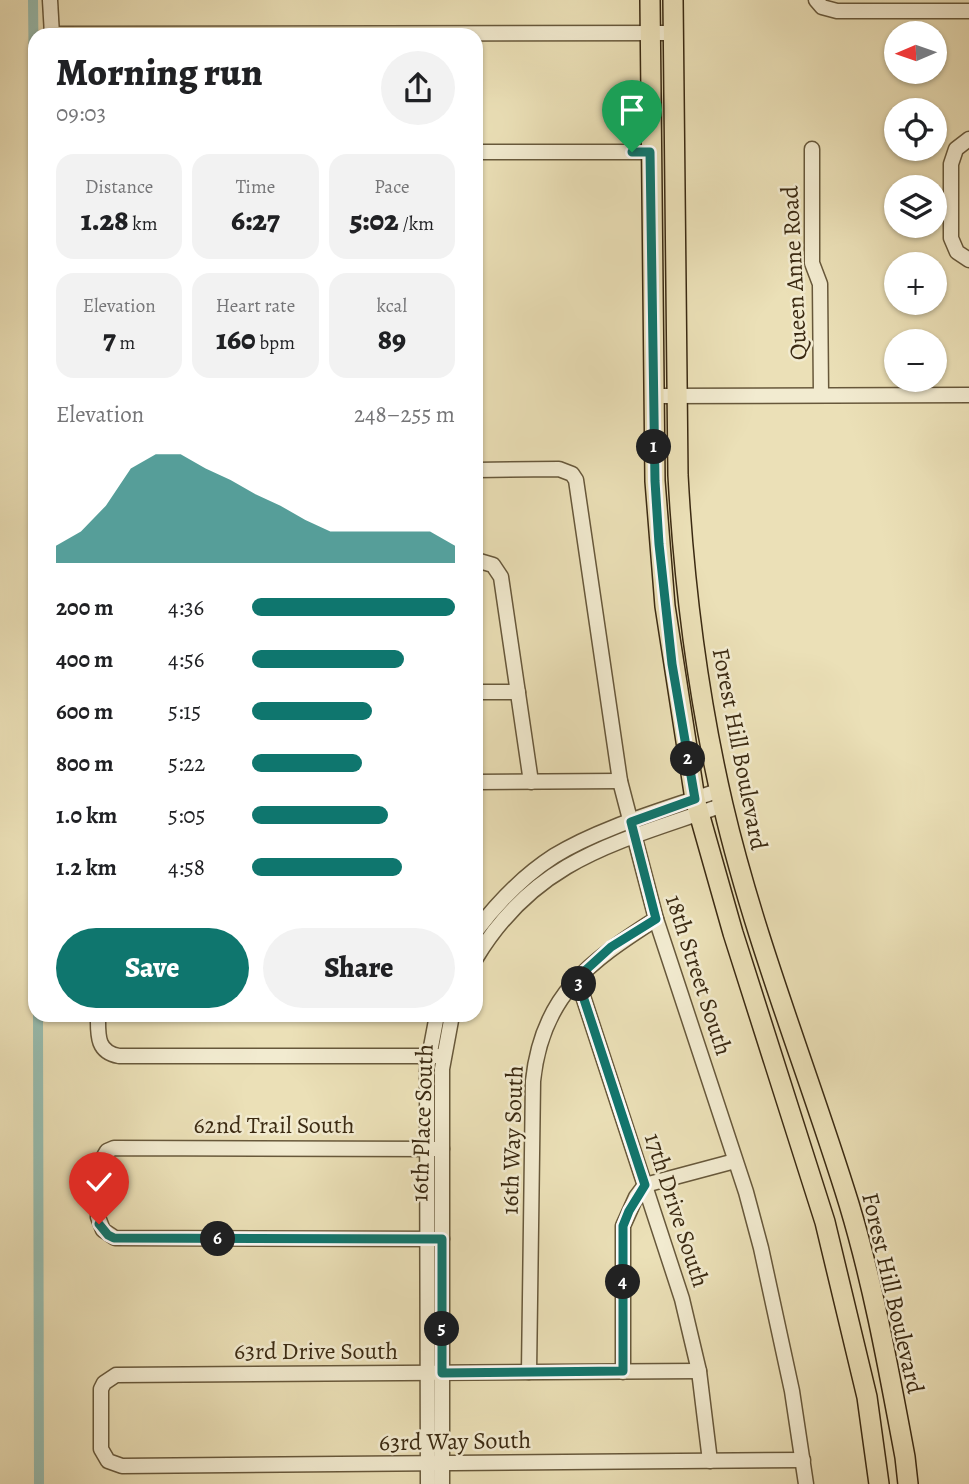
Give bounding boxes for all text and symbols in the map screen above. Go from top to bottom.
north arrow [884,21,947,84]
map controls [884,21,947,392]
text: Morning run [56,46,263,98]
button: share [381,51,455,125]
pin [602,80,662,152]
icon: arrive [613,91,651,129]
text: 09:03 [56,98,106,129]
button: locate [884,98,947,161]
text: Distance [85,174,153,200]
text: Time [236,174,275,200]
text: Pace [374,174,409,200]
button: layers [884,175,947,238]
street label: Queen Anne Road [773,185,815,361]
text: 1.28 [81,200,128,240]
text: 6:27 [231,200,280,240]
text: 5:02 [350,200,399,240]
text: km [128,211,158,237]
text: /km [399,211,434,237]
button: + [884,252,947,315]
text: Elevation [83,293,156,319]
text: Heart rate [216,293,295,319]
text: kcal [377,293,407,319]
text: 7 [103,319,116,359]
text: 160 [216,319,256,359]
text: 89 [378,319,406,359]
button: − [884,329,947,392]
text: m [116,330,135,356]
text: bpm [256,330,295,356]
text: Elevation [56,399,144,430]
text: 248–255 m [354,399,455,430]
pin: 1 [636,430,672,464]
text: 1 [650,433,657,459]
text: 200 m [56,592,114,623]
text: 4:36 [168,592,204,623]
text: 400 m [56,644,113,675]
text: 4:56 [168,644,204,675]
street label: Forest Hill Boulevard [705,645,775,853]
text: 600 m [56,696,113,727]
text: 5:15 [168,696,201,727]
pin: 2 [670,742,706,776]
text: 2 [683,745,692,771]
text: 800 m [56,748,113,779]
text: 5:22 [168,748,205,779]
text: 1.0 km [56,800,117,831]
text: 5:05 [168,800,206,831]
text: 1.2 km [56,852,117,883]
text: 4:58 [168,852,205,883]
street label: 18th Street South [658,891,740,1060]
button: Save [56,928,249,1008]
button: Share [263,928,455,1008]
pin: 3 [562,967,596,1002]
text: 3 [574,970,583,996]
street label: 16th Place South [403,1043,441,1203]
street label: 16th Way South [493,1065,531,1215]
street label: 62nd Trail South [193,1109,355,1141]
street label: 17th Drive South [637,1129,717,1291]
pin [69,1152,129,1224]
icon: check [80,1163,118,1201]
street label: Forest Hill Boulevard [854,1189,932,1397]
pin: 6 [200,1222,235,1256]
text: 6 [213,1225,222,1251]
pin: 4 [606,1264,640,1300]
text: 4 [618,1268,627,1294]
pin: 5 [424,1312,460,1346]
text: 5 [437,1315,446,1341]
street label: 63rd Drive South [234,1335,398,1367]
street label: 63rd Way South [379,1424,532,1458]

